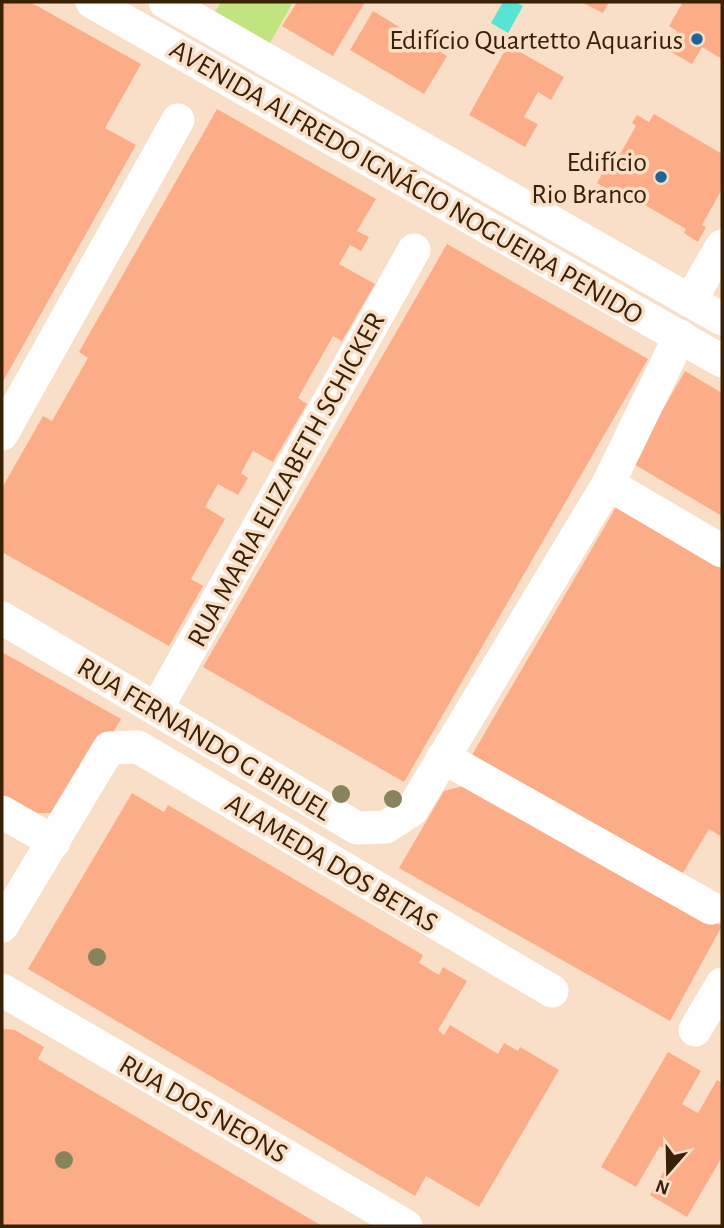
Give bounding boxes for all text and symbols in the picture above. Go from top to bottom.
place label: Edifício Quartetto Aquarius [389,27,683,55]
marker: Edifício Quartetto Aquarius [689,31,705,47]
street label: AVENIDA ALFREDO IGNÁCIO NOGUEIRA PENIDO [165,33,649,330]
place label: Edifício Rio Branco [531,149,647,209]
marker: Edifício Rio Branco [653,169,669,185]
street label: RUA MARIA ELIZABETH SCHICKER [183,308,390,652]
street label: RUA FERNANDO G BIRUEL [72,653,336,827]
street label: ALAMEDA DOS BETAS [220,789,442,938]
street label: RUA DOS NEONS [114,1050,292,1169]
north arrow [633,1137,703,1207]
text: N [653,1175,672,1198]

